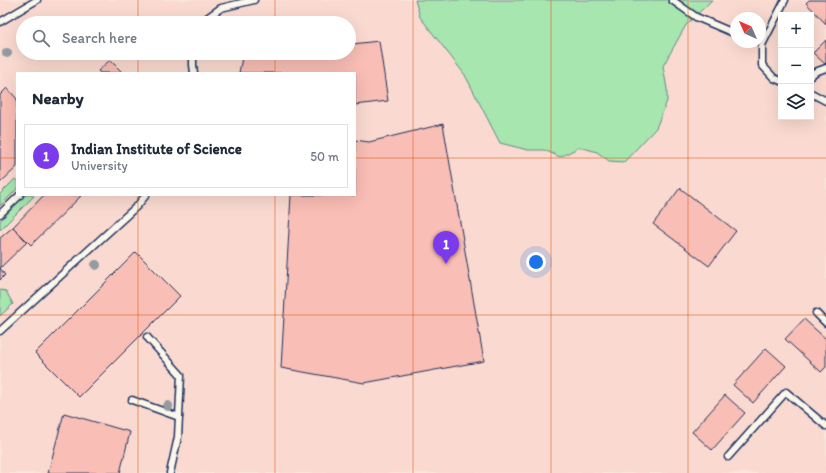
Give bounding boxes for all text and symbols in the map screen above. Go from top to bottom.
north arrow [730,12,766,48]
map controls [778,12,814,120]
button: + [778,12,814,48]
search box [16,16,356,60]
icon: search [30,27,52,49]
text: Search here [62,29,137,47]
button: − [778,48,814,84]
button: layers [778,84,814,120]
text: Nearby [32,88,84,108]
text: Indian Institute of Science [71,140,242,158]
text: 1 [43,149,49,164]
text: 50 m [310,149,339,164]
text: University [71,158,128,173]
pin: 1 [433,231,459,264]
your location [526,252,546,272]

